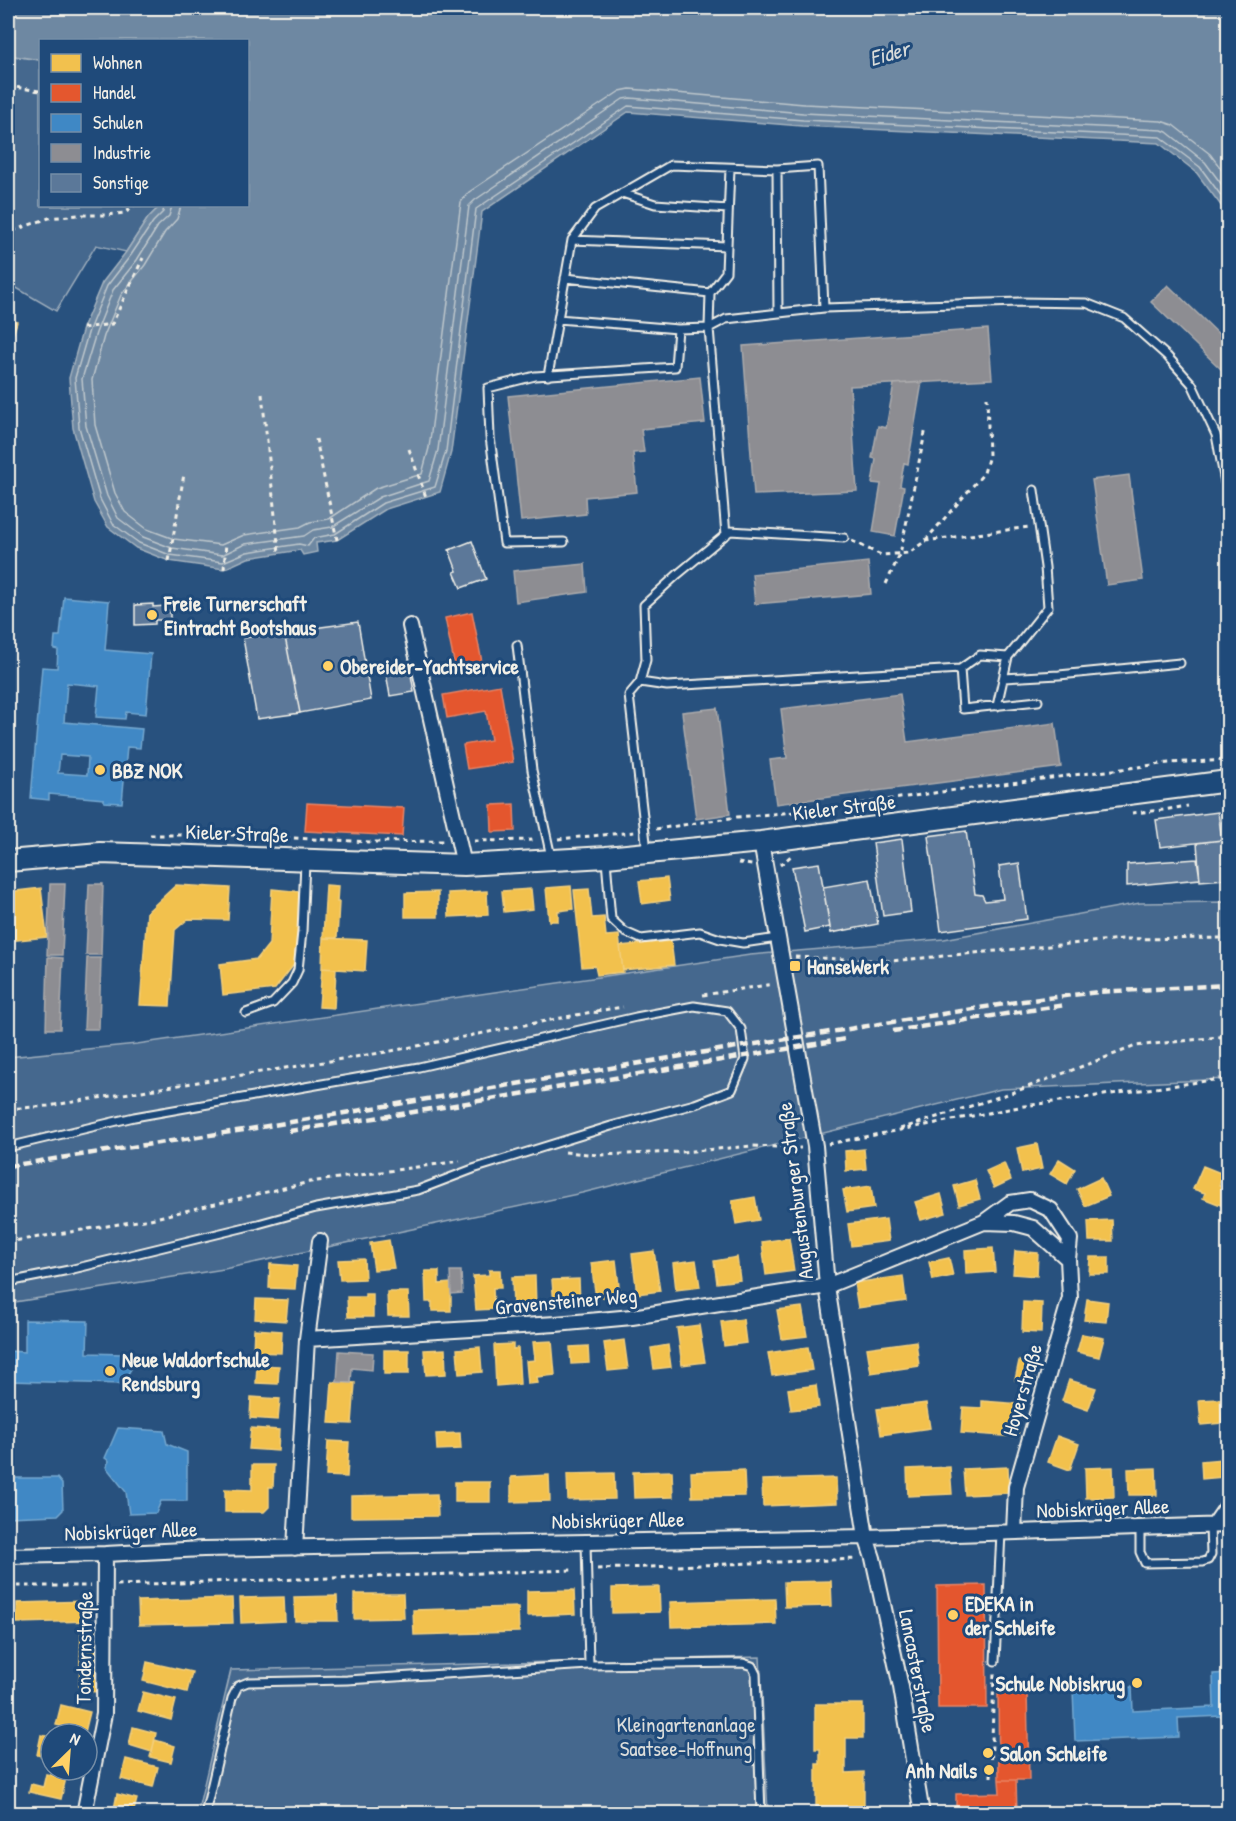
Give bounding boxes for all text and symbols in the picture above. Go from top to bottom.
water label: Eider [865,32,915,73]
legend [39,39,249,207]
text: Wohnen [93,50,142,75]
text: Handel [93,80,136,105]
text: Schulen [93,110,143,135]
text: Industrie [93,140,151,165]
text: Sonstige [93,170,149,195]
place label: Freie Turnerschaft Eintracht Bootshaus [163,589,316,642]
marker: Freie Turnerschaft Eintracht Bootshaus [145,608,159,622]
place label: Obereider-Yachtservice [340,652,519,681]
marker: Obereider-Yachtservice [321,659,335,673]
place label: BBZ NOK [112,756,183,785]
marker: BBZ NOK [93,763,107,777]
street label: Kieler Straße [791,786,897,828]
street label: Kieler Straße [185,817,289,849]
place label: HanseWerk [807,952,889,981]
marker: HanseWerk [788,959,802,973]
street label: Augustenburger Straße [770,1101,820,1281]
street label: Gravensteiner Weg [494,1280,638,1322]
street label: Hoyerstraße [995,1340,1049,1440]
place label: Neue Waldorfschule Rendsburg [122,1345,270,1399]
marker: Neue Waldorfschule Rendsburg [103,1364,117,1378]
street label: Nobiskrüger Allee [1036,1491,1170,1525]
street label: Nobiskrüger Allee [551,1504,685,1536]
street label: Nobiskrüger Allee [64,1514,198,1548]
place label: EDEKA in der Schleife [965,1589,1056,1642]
street label: Tondernstraße [69,1591,99,1705]
street label: Lancasterstraße [892,1607,944,1735]
marker: EDEKA in der Schleife [946,1608,960,1622]
place label: Schule Nobiskrug [996,1669,1125,1699]
marker: Schule Nobiskrug [1130,1676,1144,1690]
park label: Kleingartenanlage Saatsee-Hoffnung [616,1710,756,1763]
north arrow [39,1722,99,1782]
text: N [67,1727,84,1750]
place label: Salon Schleife [1000,1739,1108,1768]
marker: Salon Schleife [981,1746,995,1760]
place label: Anh Nails [906,1756,977,1785]
marker: Anh Nails [982,1763,996,1777]

